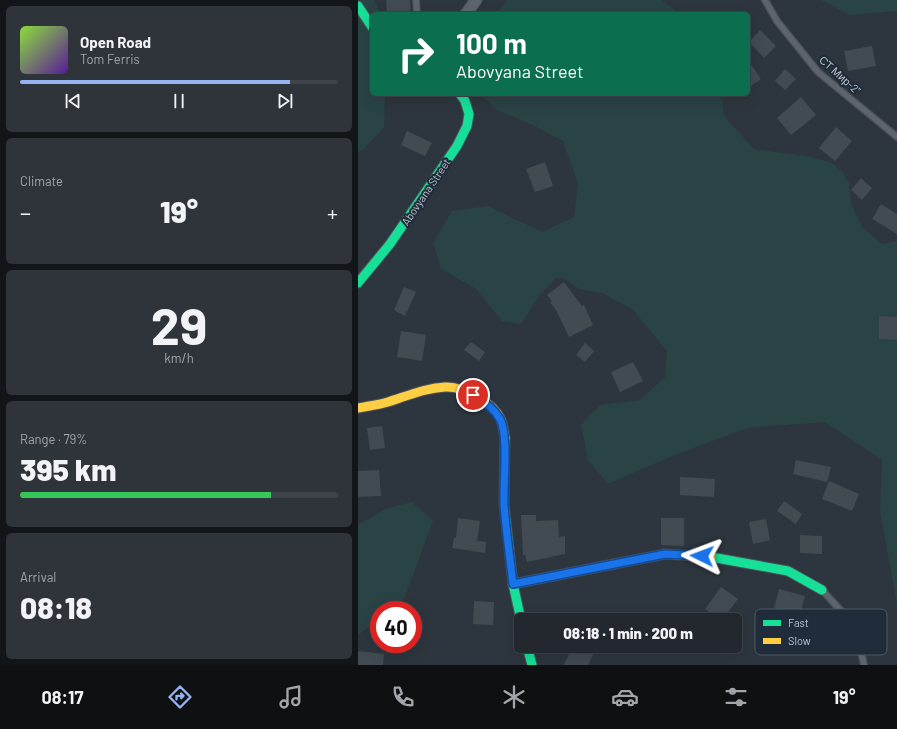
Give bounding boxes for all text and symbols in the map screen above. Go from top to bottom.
text: 100 m [456,26,527,60]
icon: right [390,28,442,80]
text: Open Road [80,33,151,51]
text: Tom Ferris [80,51,140,67]
street label: СТ Мир-2" [817,53,864,97]
text: Abovyana Street [456,60,584,82]
icon: previous [62,90,84,112]
icon: pause [168,90,190,112]
icon: next [274,90,296,112]
street label: Abovyana Street [398,156,453,228]
text: Climate [20,173,63,189]
text: 19° [160,193,198,229]
text: − [20,199,31,225]
text: + [327,199,338,225]
text: 29 [151,293,207,355]
text: km/h [164,350,194,366]
pin [456,378,490,412]
icon: arrive [462,384,484,406]
text: Range · 79% [20,431,87,447]
text: 395 km [20,451,116,487]
position arrow [681,535,723,577]
text: Arrival [20,569,56,585]
text: 08:18 [20,589,92,625]
speed limit sign: 40 [370,601,422,653]
legend [755,609,887,655]
text: Fast [788,616,809,629]
text: 08:18 · 1 min · 200 m [563,624,693,642]
text: Slow [788,634,811,647]
icon: directions [166,683,194,711]
icon: music [277,683,305,711]
icon: phone [389,683,417,711]
icon: climate [500,683,528,711]
icon: car [611,683,639,711]
icon: filters [722,683,750,711]
text: 08:17 [42,686,83,708]
text: 19° [833,686,855,708]

